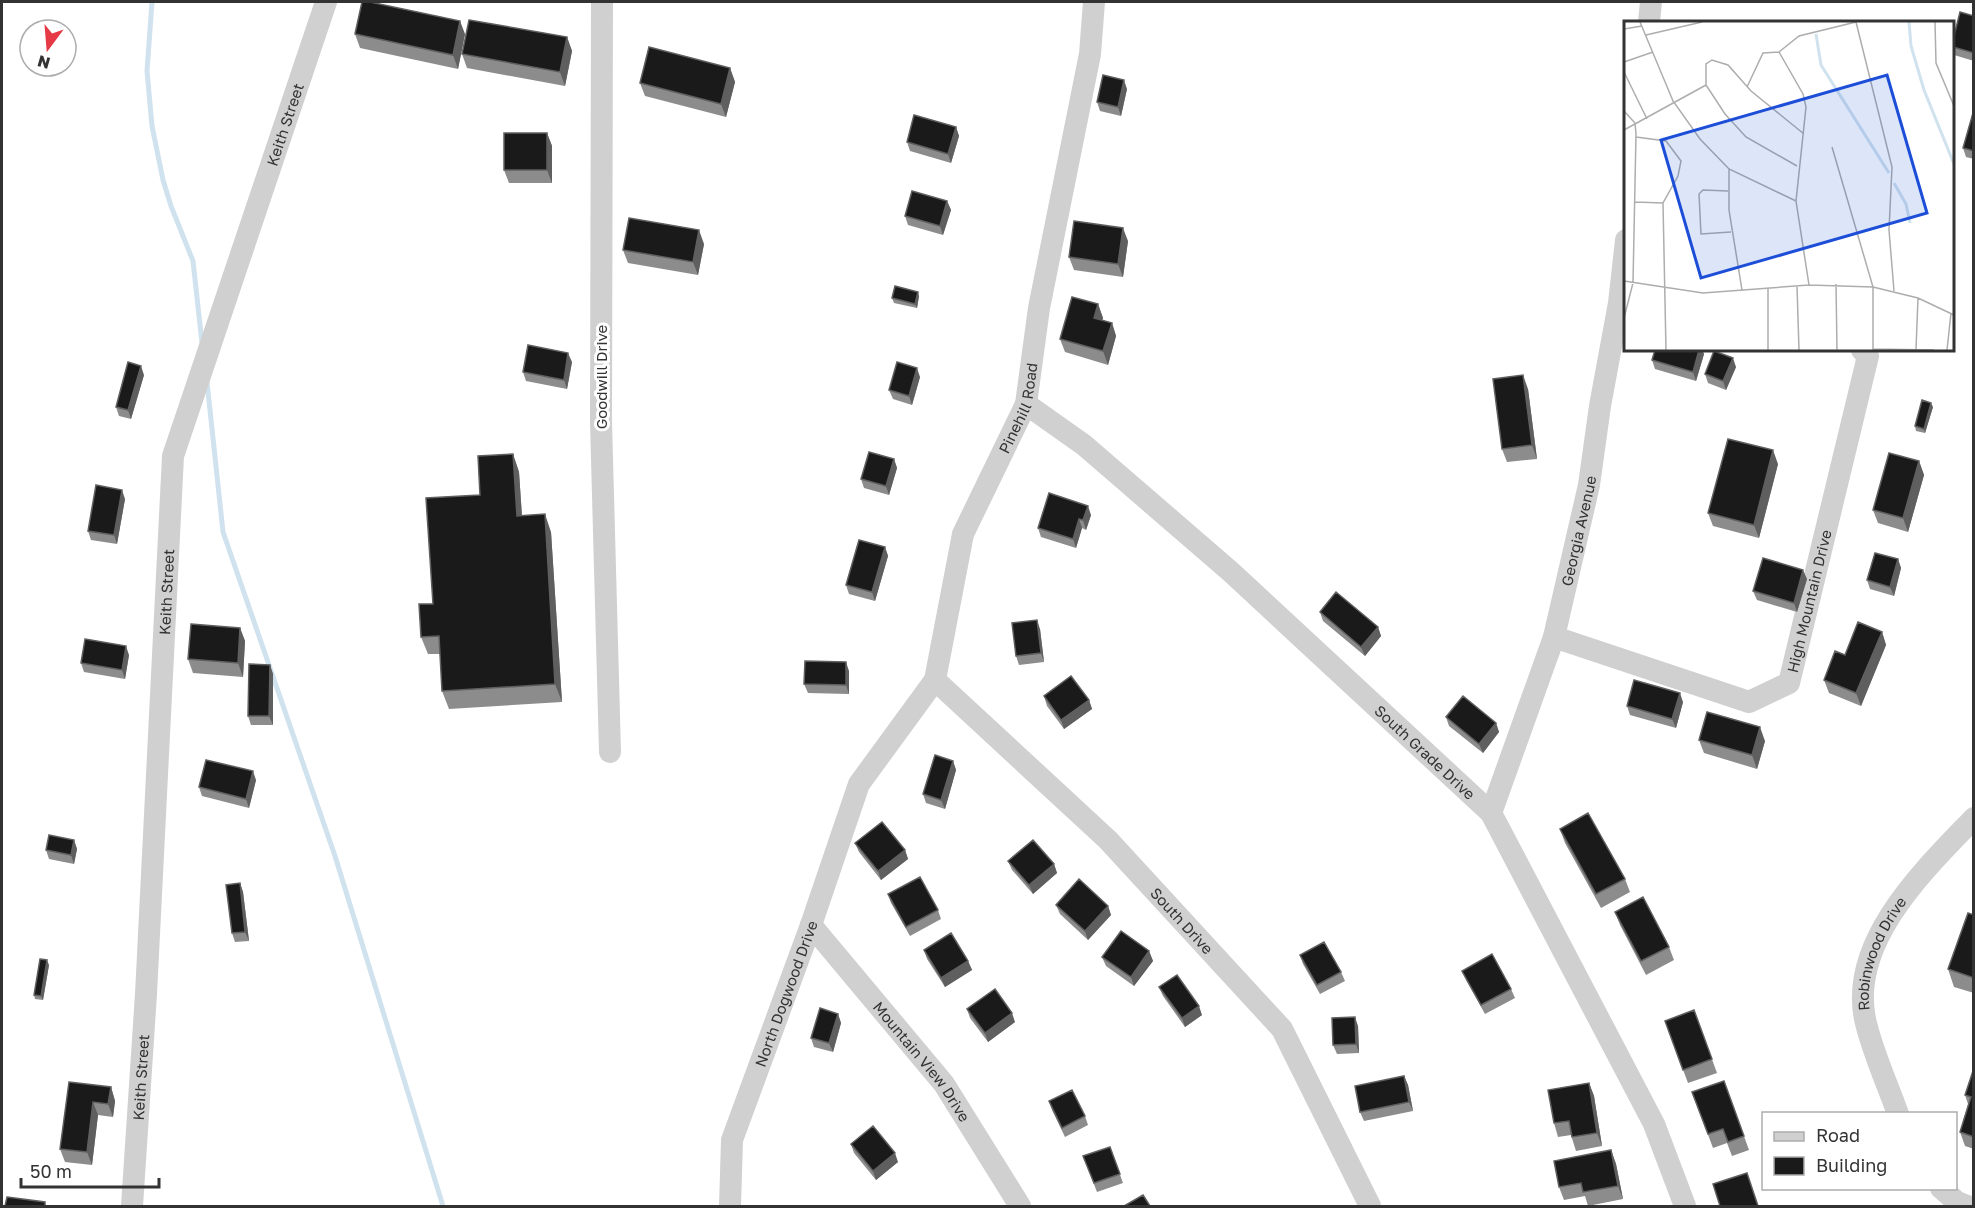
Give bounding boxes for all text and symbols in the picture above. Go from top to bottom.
north arrow [18,18,78,78]
inset map [1624,21,1954,351]
text: N [35,51,52,74]
street label: Keith Street [262,81,307,168]
street label: Goodwill Drive [592,324,610,429]
street label: Pinehill Road [995,362,1041,456]
street label: Georgia Avenue [1557,474,1599,588]
street label: High Mountain Drive [1783,528,1835,675]
street label: Keith Street [155,548,177,635]
street label: South Grade Drive [1371,701,1479,803]
street label: South Drive [1147,883,1217,958]
street label: Robinwood Drive [1854,893,1910,1011]
street label: North Dogwood Drive [751,918,821,1069]
street label: Mountain View Drive [870,998,974,1125]
street label: Keith Street [129,1034,152,1121]
legend [1762,1112,1957,1190]
text: Road [1816,1124,1860,1146]
scale bar [21,1151,159,1189]
text: Building [1816,1154,1887,1176]
text: 50 m [30,1160,72,1182]

